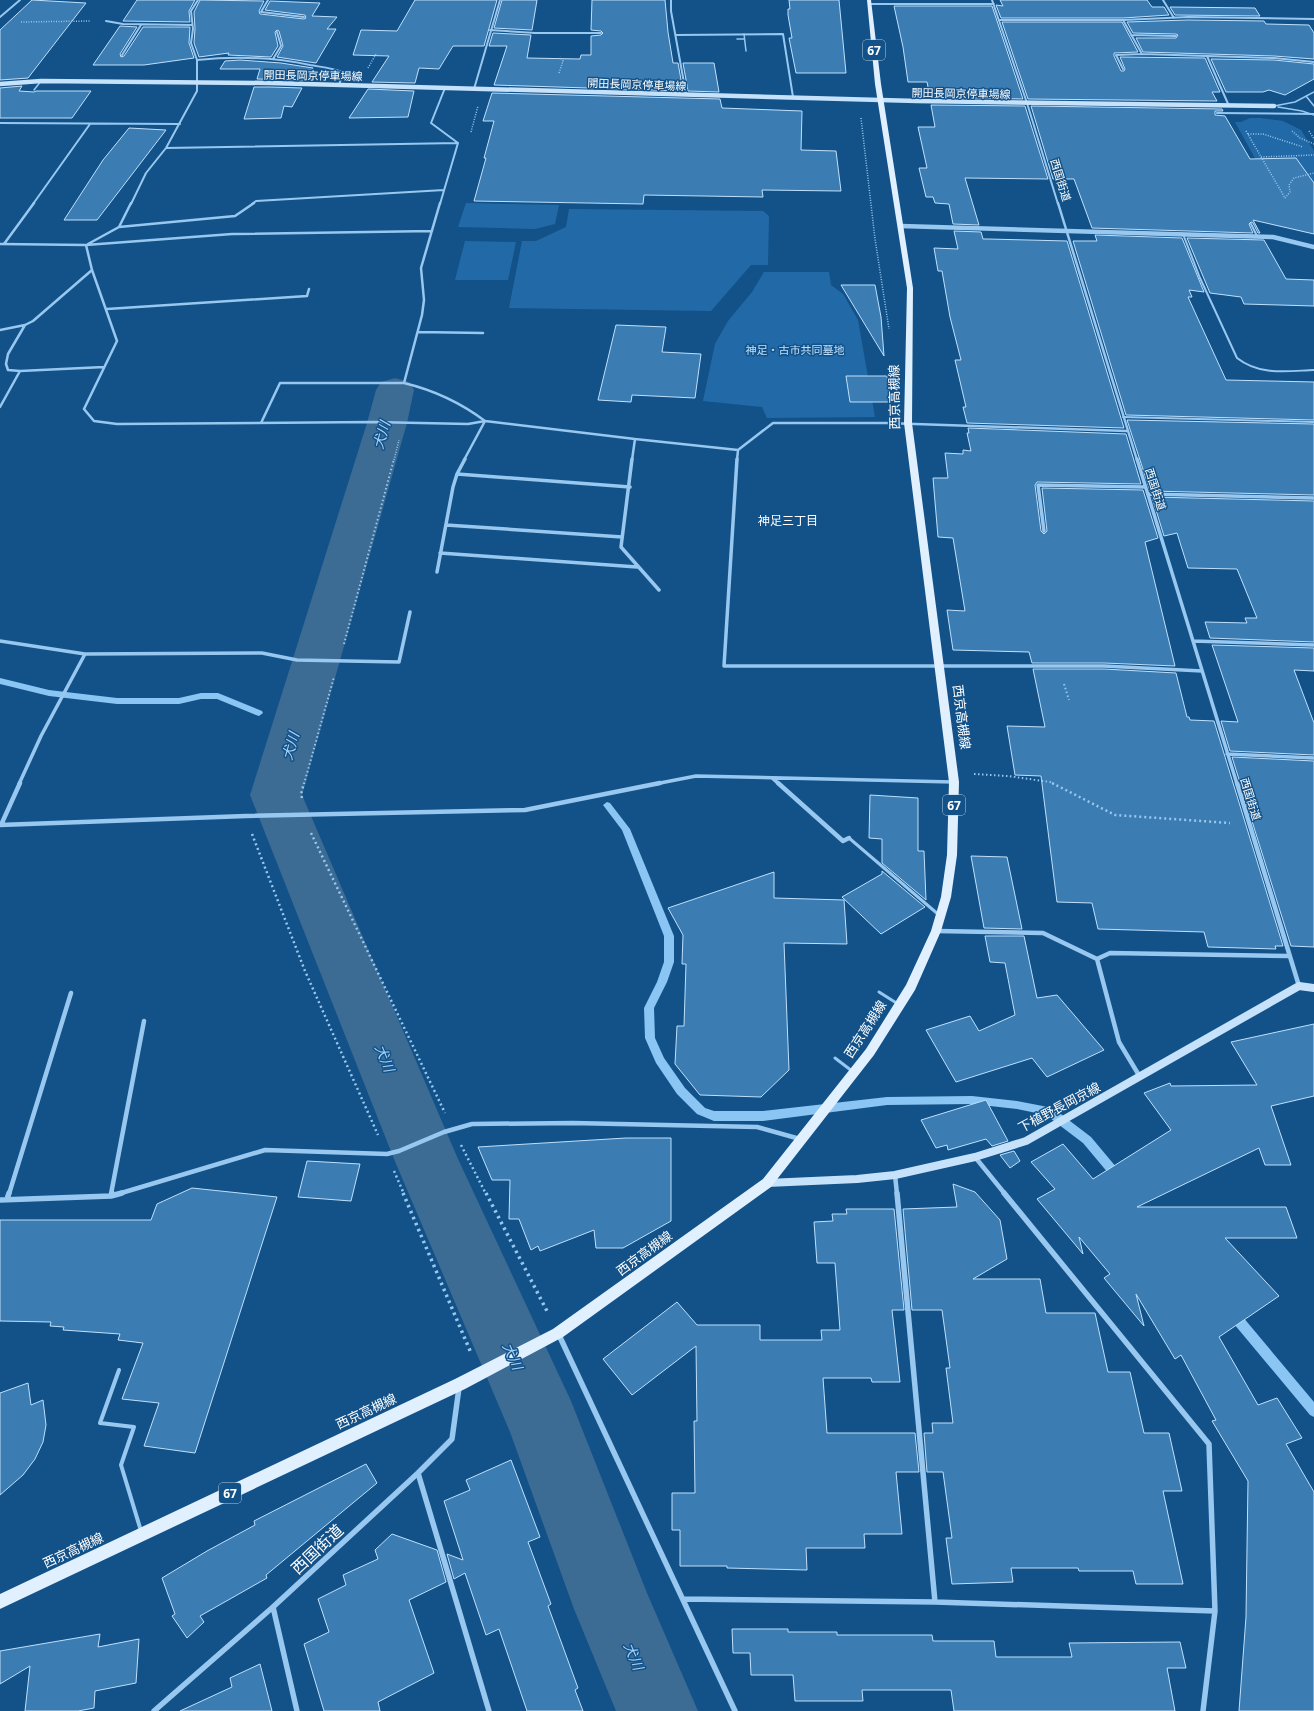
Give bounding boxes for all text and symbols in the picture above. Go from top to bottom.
road number: 67 [863,40,885,60]
street label: 開田長岡京停車場線 [263,67,363,83]
street label: 開田長岡京停車場線 [587,75,687,93]
street label: 開田長岡京停車場線 [911,85,1011,101]
street label: 西国街道 [1047,157,1075,203]
park label: 神足・古市共同墓地 [746,342,845,357]
street label: 西京高槻線 [884,364,904,430]
water label: 犬川 [368,417,395,451]
street label: 西国街道 [1142,466,1170,512]
district label: 神足三丁目 [758,512,818,529]
street label: 西京高槻線 [949,684,975,750]
water label: 犬川 [277,728,304,762]
street label: 西国街道 [1237,776,1265,822]
road number: 67 [943,795,965,815]
street label: 西京高槻線 [840,997,890,1061]
water label: 犬川 [371,1041,400,1076]
street label: 下植野長岡京線 [1015,1078,1103,1136]
street label: 西京高槻線 [612,1227,676,1279]
water label: 犬川 [499,1339,528,1374]
street label: 西京高槻線 [333,1389,399,1433]
road number: 67 [219,1483,241,1503]
street label: 西国街道 [286,1519,348,1579]
street label: 西京高槻線 [40,1528,106,1572]
water label: 犬川 [620,1639,649,1674]

